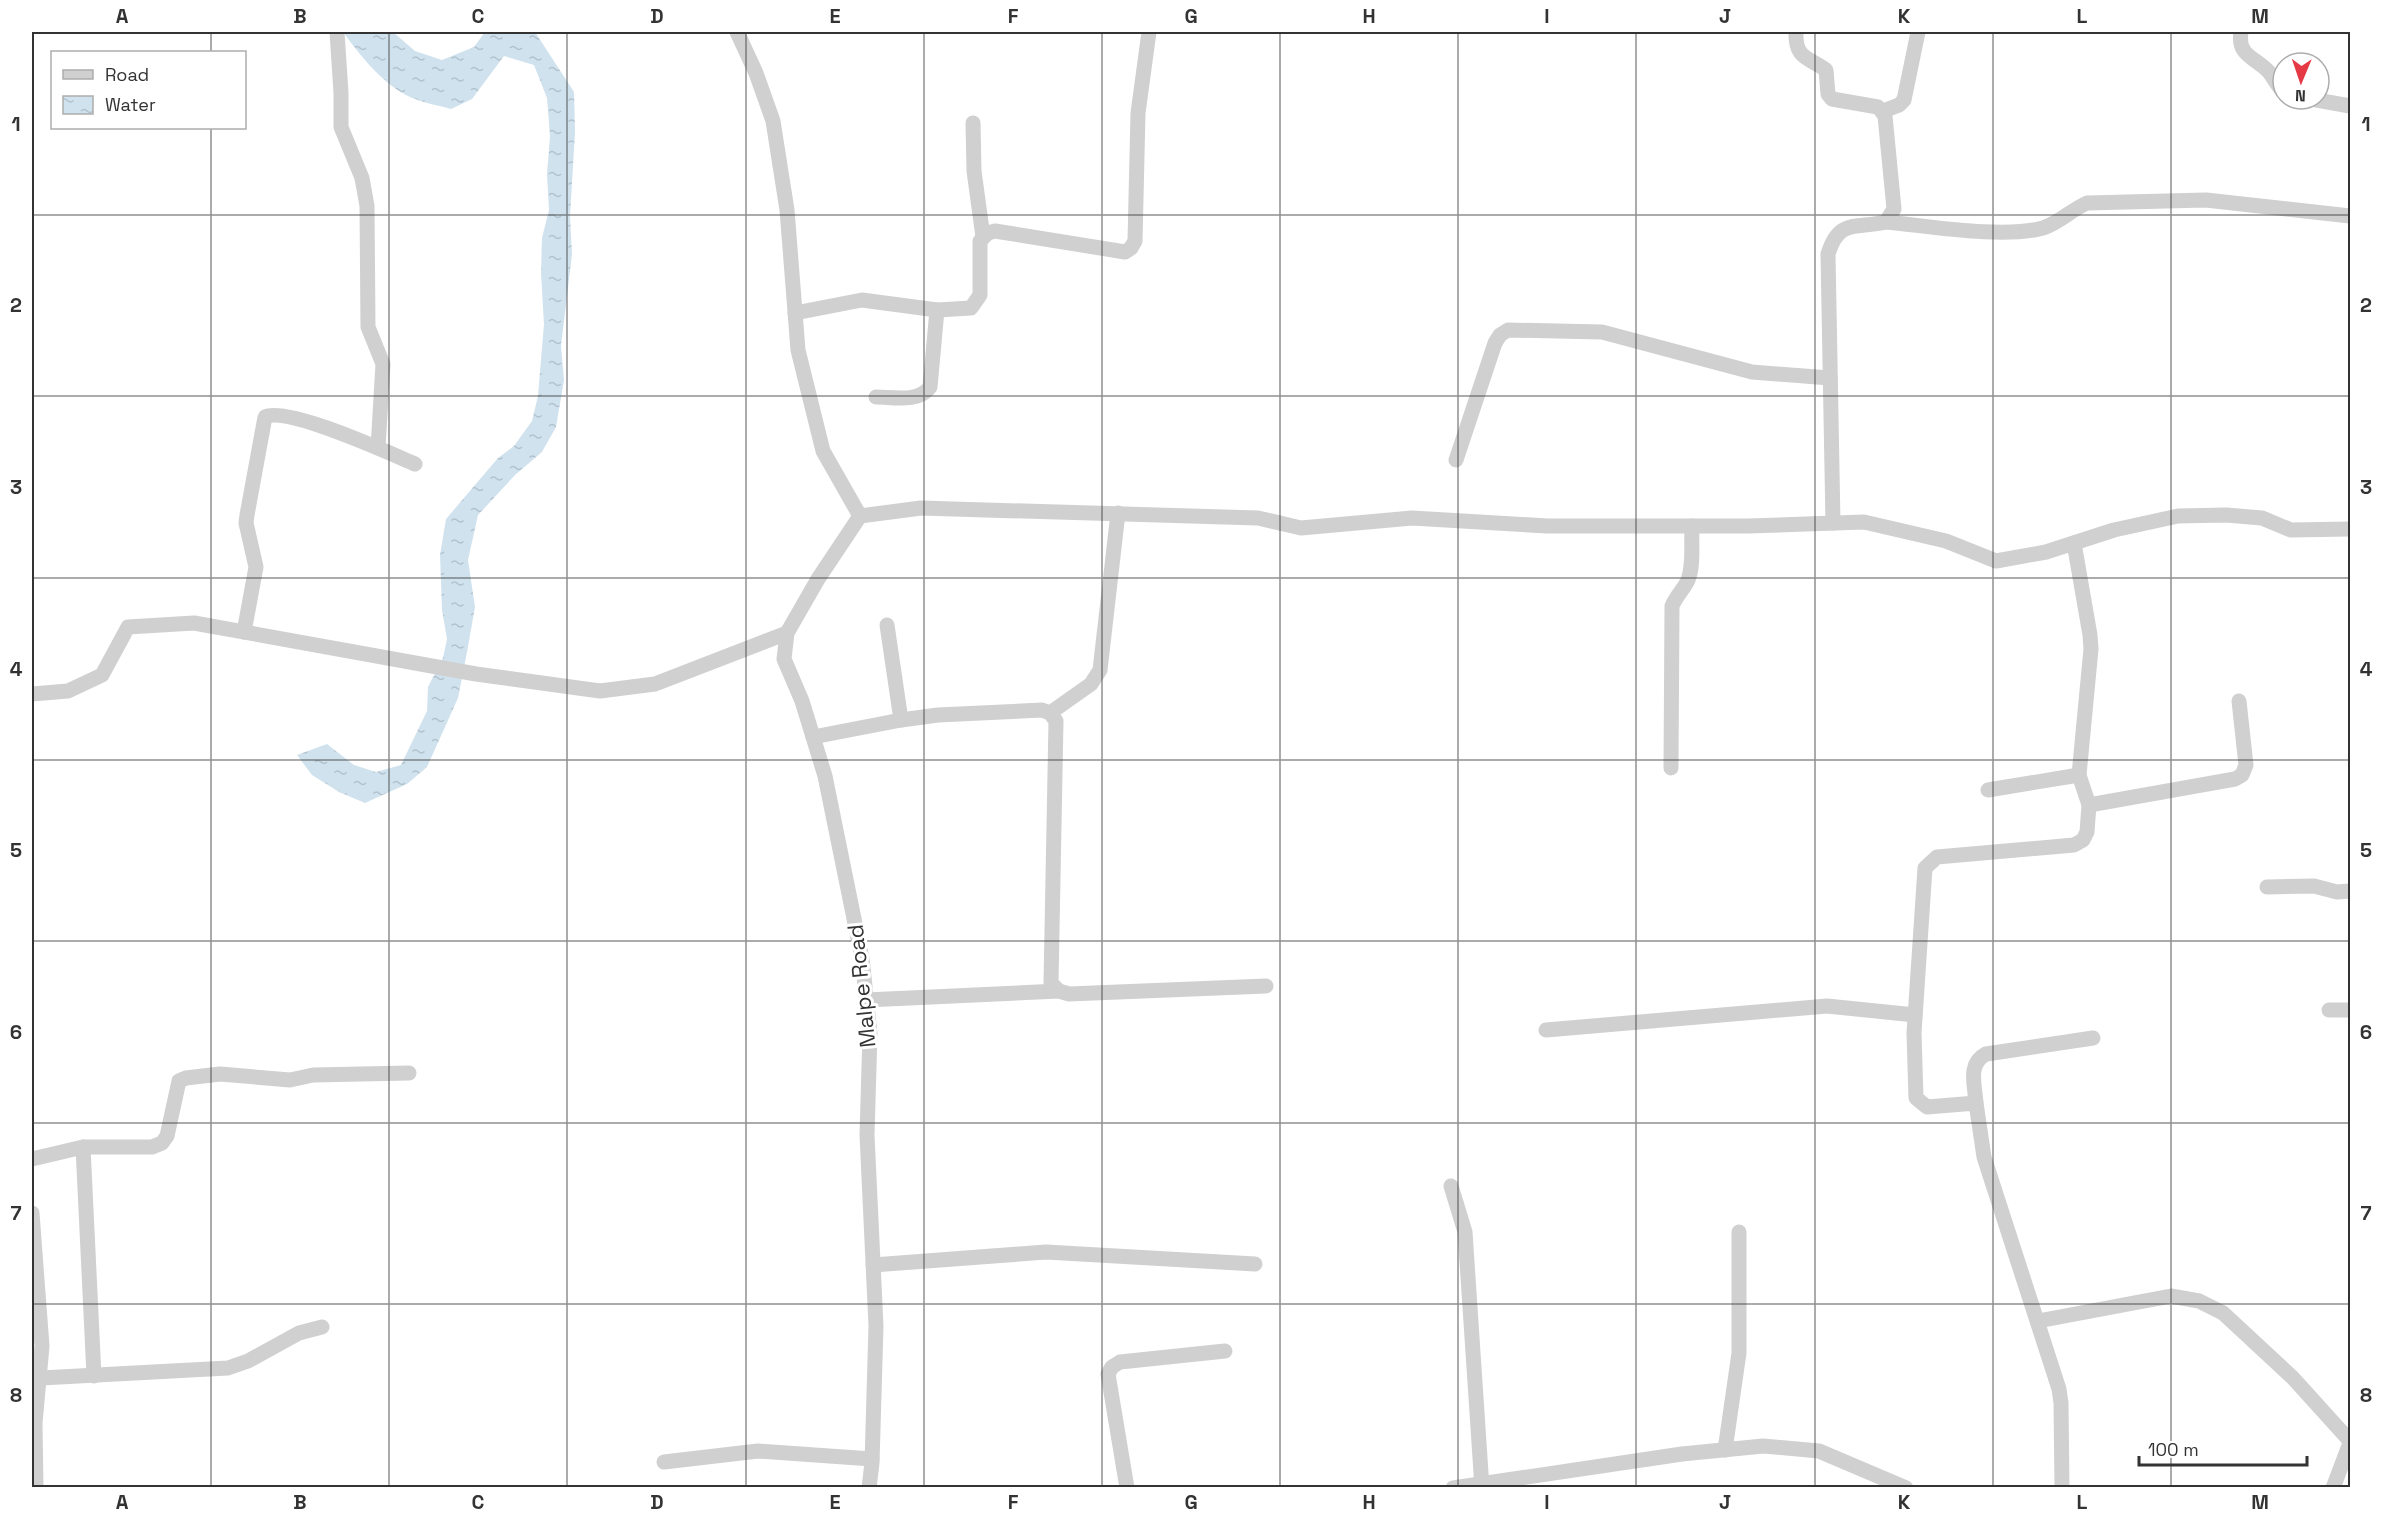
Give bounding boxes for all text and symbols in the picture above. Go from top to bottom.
text: A [116,3,129,29]
text: B [293,3,307,29]
text: C [472,3,485,29]
text: D [650,3,664,29]
text: E [829,3,841,29]
text: F [1008,3,1019,29]
text: G [1184,3,1198,29]
text: H [1362,3,1376,29]
text: I [1544,3,1550,29]
text: J [1719,3,1731,29]
text: K [1898,3,1911,29]
text: L [2077,3,2088,29]
text: M [2251,3,2269,29]
legend [51,51,246,129]
north arrow [2271,51,2331,111]
text: Road [105,63,149,86]
text: N [2295,85,2306,106]
text: Water [105,93,156,116]
text: 1 [11,111,21,137]
text: 1 [2361,111,2371,137]
text: 2 [10,292,22,318]
text: 2 [2360,292,2372,318]
text: 3 [10,474,22,500]
text: 3 [2360,474,2372,500]
text: 4 [10,656,23,682]
text: 4 [2360,656,2373,682]
text: 5 [10,837,22,863]
text: 5 [2360,837,2372,863]
street label: Malpe Road [841,923,881,1049]
text: 6 [10,1019,22,1045]
text: 6 [2360,1019,2372,1045]
text: 7 [10,1200,22,1226]
text: 7 [2360,1200,2372,1226]
text: 8 [10,1382,22,1408]
text: 8 [2360,1382,2372,1408]
scale bar [2139,1429,2307,1467]
text: 100 m [2148,1438,2199,1461]
text: A [116,1489,129,1515]
text: B [293,1489,307,1515]
text: C [472,1489,485,1515]
text: D [650,1489,664,1515]
text: E [829,1489,841,1515]
text: F [1008,1489,1019,1515]
text: G [1184,1489,1198,1515]
text: H [1362,1489,1376,1515]
text: I [1544,1489,1550,1515]
text: J [1719,1489,1731,1515]
text: K [1898,1489,1911,1515]
text: L [2077,1489,2088,1515]
text: M [2251,1489,2269,1515]

